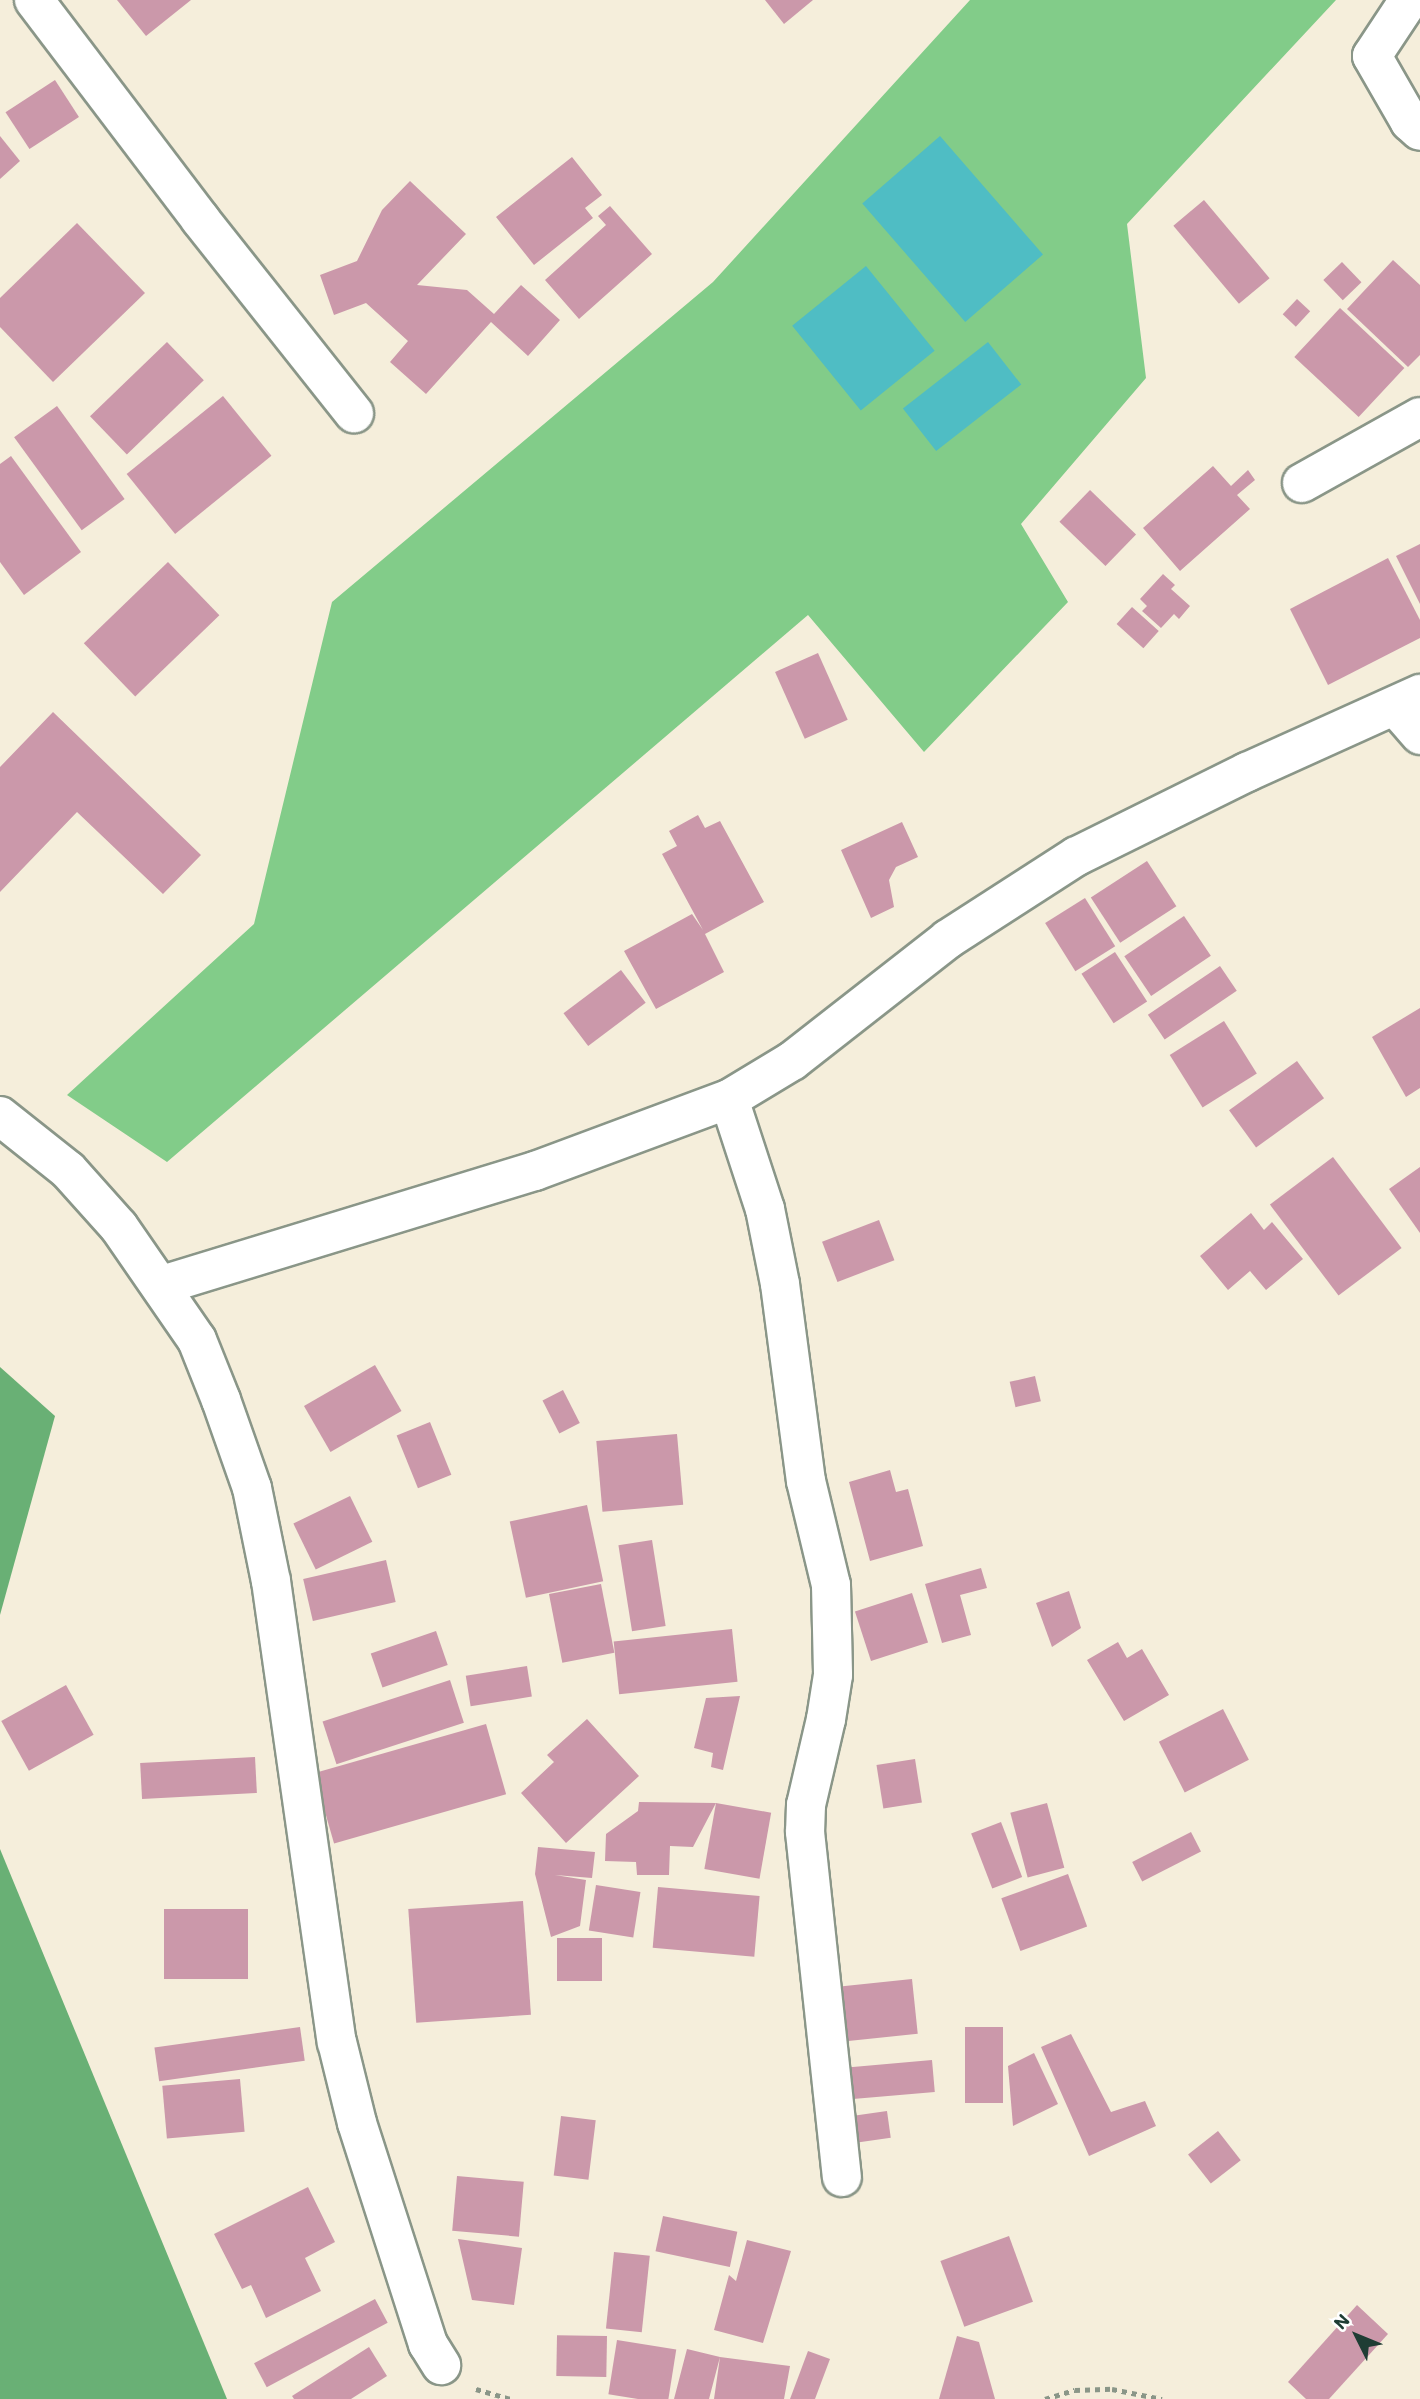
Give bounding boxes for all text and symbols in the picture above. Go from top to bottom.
north arrow [1322,2301,1392,2371]
text: N [1328,2309,1354,2334]

